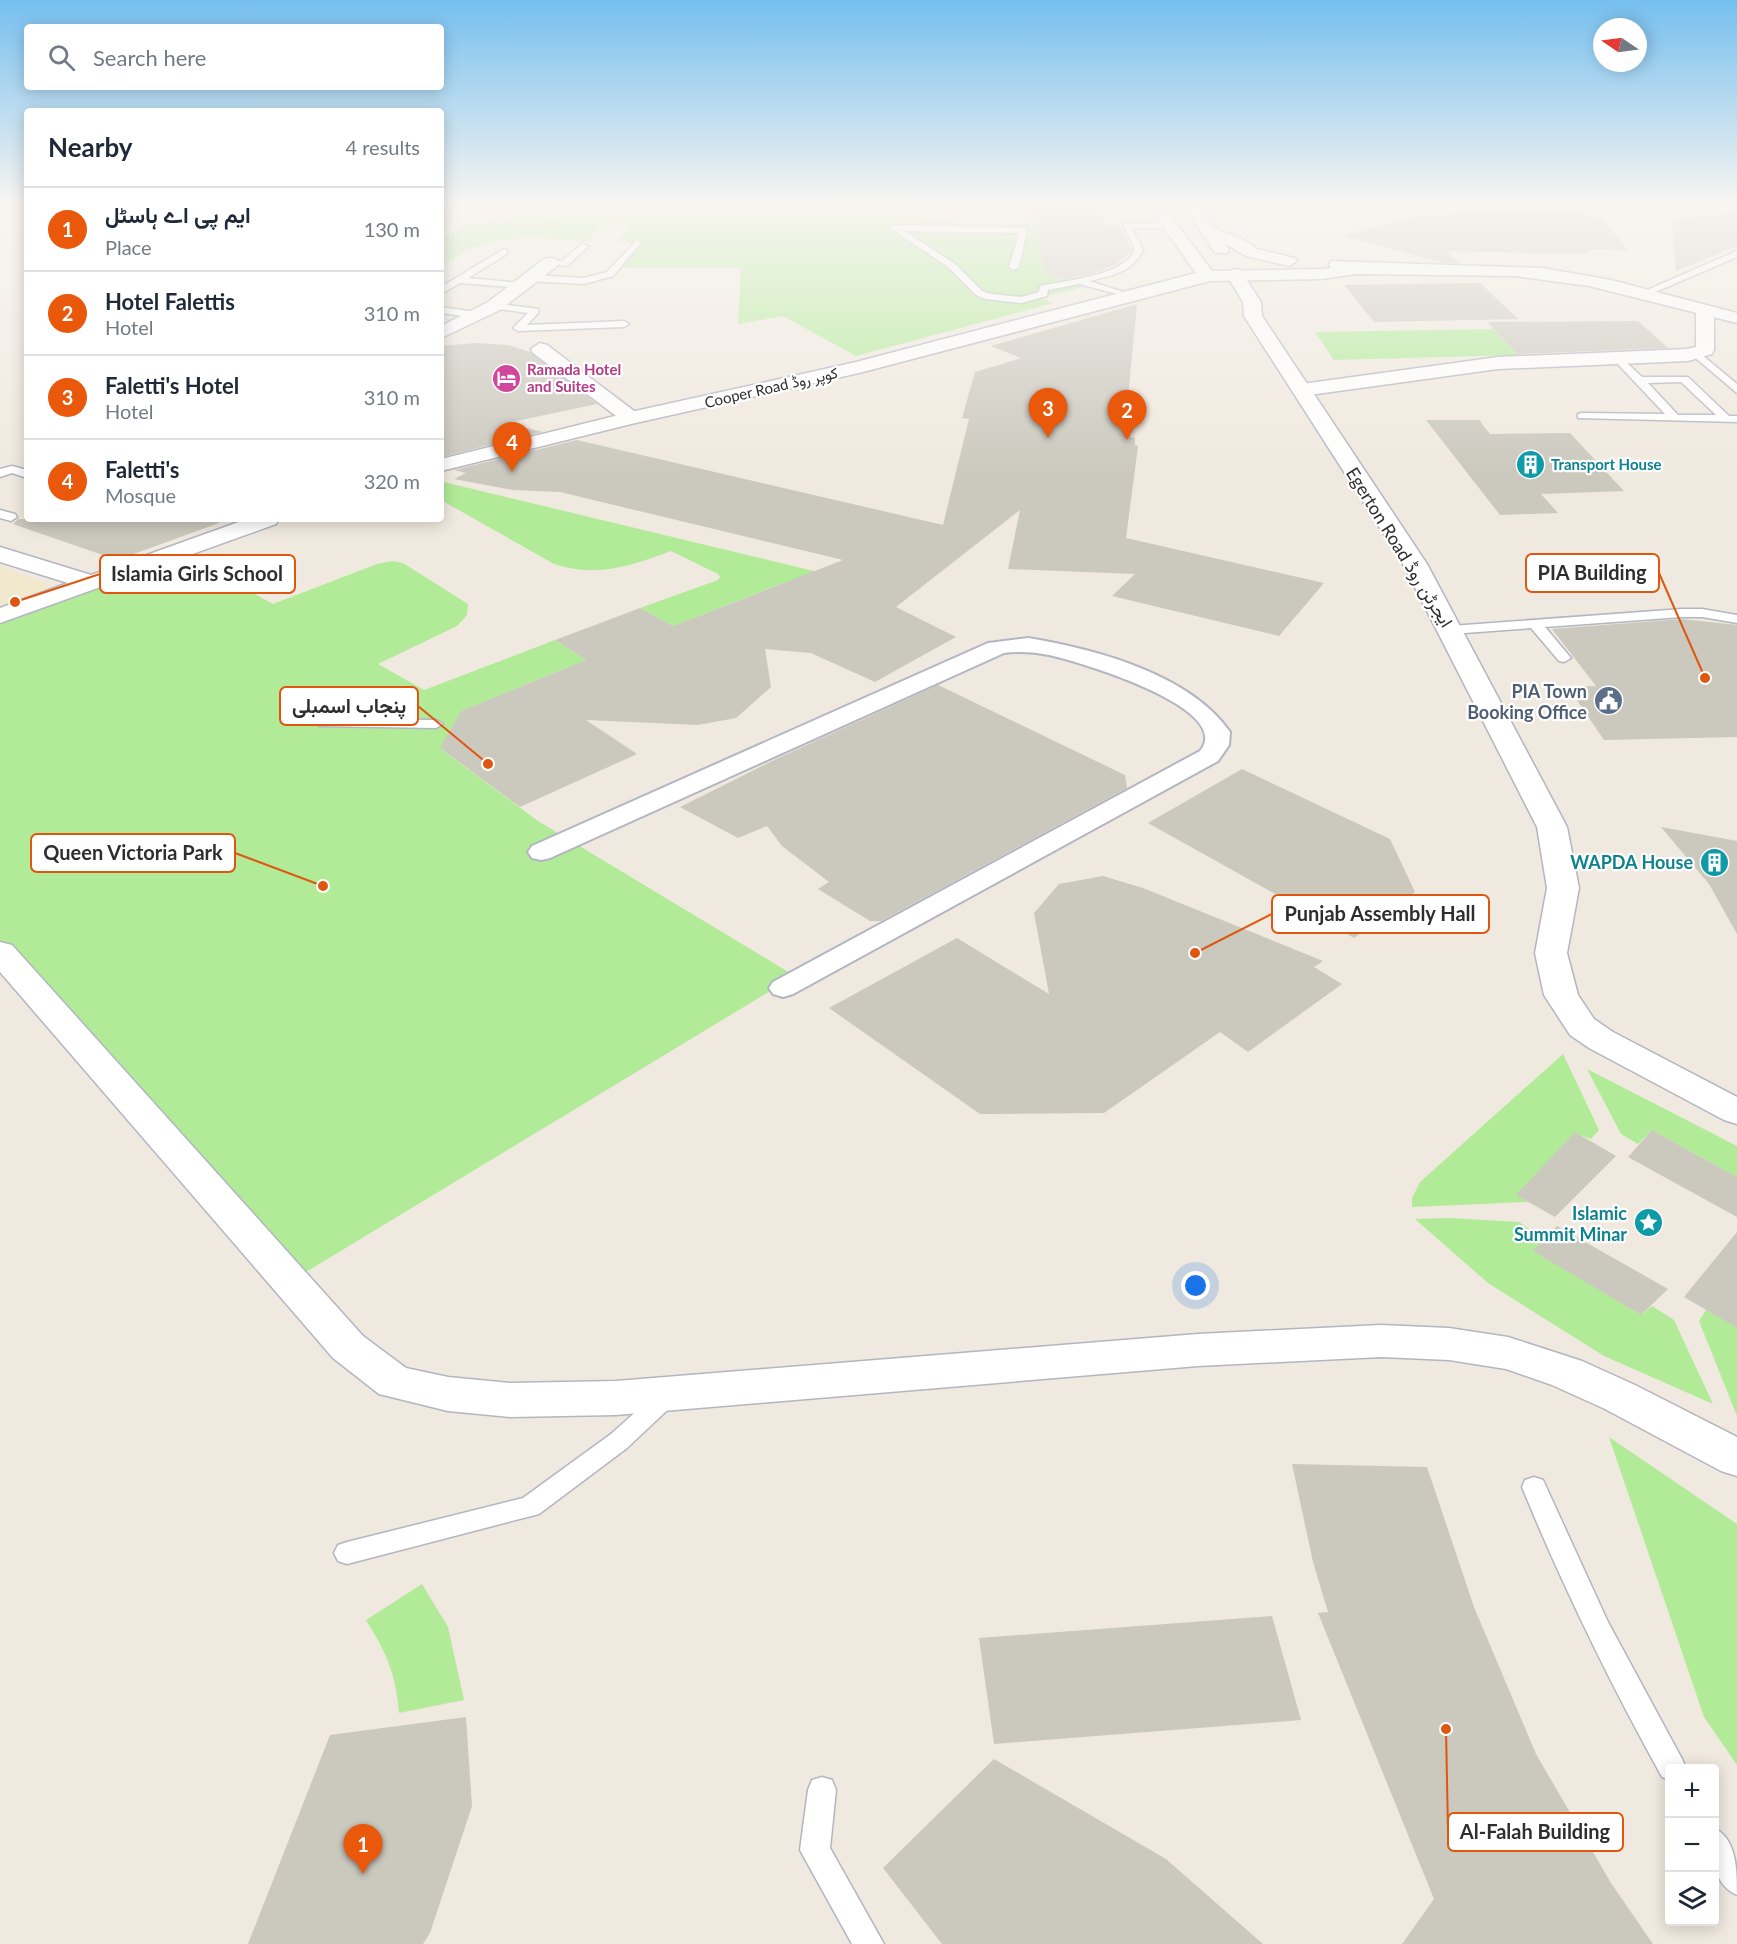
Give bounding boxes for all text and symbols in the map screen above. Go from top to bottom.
north arrow [1593,18,1647,72]
search box [24,24,444,90]
icon: search [45,41,78,74]
text: Search here [93,44,206,71]
text: Nearby [48,131,133,163]
text: 4 results [345,135,420,159]
text: ایم پی اے ہاسٹل [105,201,251,228]
text: 1 [62,217,73,241]
text: 130 m [364,217,420,241]
text: Place [105,235,152,259]
text: Hotel Falettis [105,288,235,315]
text: 2 [62,301,73,325]
text: 310 m [364,301,420,325]
text: Hotel [105,315,154,339]
place label: Ramada Hotel and Suites [527,360,621,395]
hotel icon: Ramada Hotel and Suites [490,362,522,394]
street label: Cooper Road کوپر روڈ [703,363,840,413]
text: Faletti's Hotel [105,372,239,399]
text: 3 [62,385,73,409]
text: 310 m [364,385,420,409]
pin: 3 [1028,388,1068,438]
pin: 2 [1108,390,1146,440]
text: Hotel [105,399,154,423]
pin: 4 [492,422,532,472]
building icon: Transport House [1514,448,1546,480]
place label: Transport House [1551,455,1662,473]
text: Faletti's [105,456,180,483]
street label: Egerton Road ایجرٹن روڈ [1341,463,1458,632]
text: 4 [62,469,73,493]
text: 320 m [364,469,420,493]
text: Mosque [105,483,176,507]
callout: PIA Building [1526,554,1659,592]
callout: Islamia Girls School [100,555,295,593]
text: PIA Building [1538,560,1647,584]
text: Islamia Girls School [111,561,283,585]
place label: PIA Town Booking Office [1467,680,1587,723]
public building icon: PIA Town Booking Office [1592,685,1624,717]
callout: پنجاب اسمبلی [280,687,418,725]
text: پنجاب اسمبلی [292,693,406,720]
callout: Queen Victoria Park [31,834,235,872]
text: Queen Victoria Park [43,840,223,864]
building icon: WAPDA House [1698,846,1730,878]
place label: WAPDA House [1570,851,1693,873]
callout: Punjab Assembly Hall [1272,895,1489,933]
text: Punjab Assembly Hall [1284,901,1476,925]
place label: Islamic Summit Minar [1514,1202,1627,1245]
place icon: Islamic Summit Minar [1632,1207,1664,1239]
your location [1181,1271,1210,1300]
map controls [1665,1764,1719,1926]
button: + [1665,1764,1719,1818]
callout: Al-Falah Building [1448,1813,1623,1851]
button: − [1665,1818,1719,1872]
text: Al-Falah Building [1459,1819,1611,1843]
pin: 1 [344,1824,382,1874]
button: layers [1665,1872,1719,1926]

